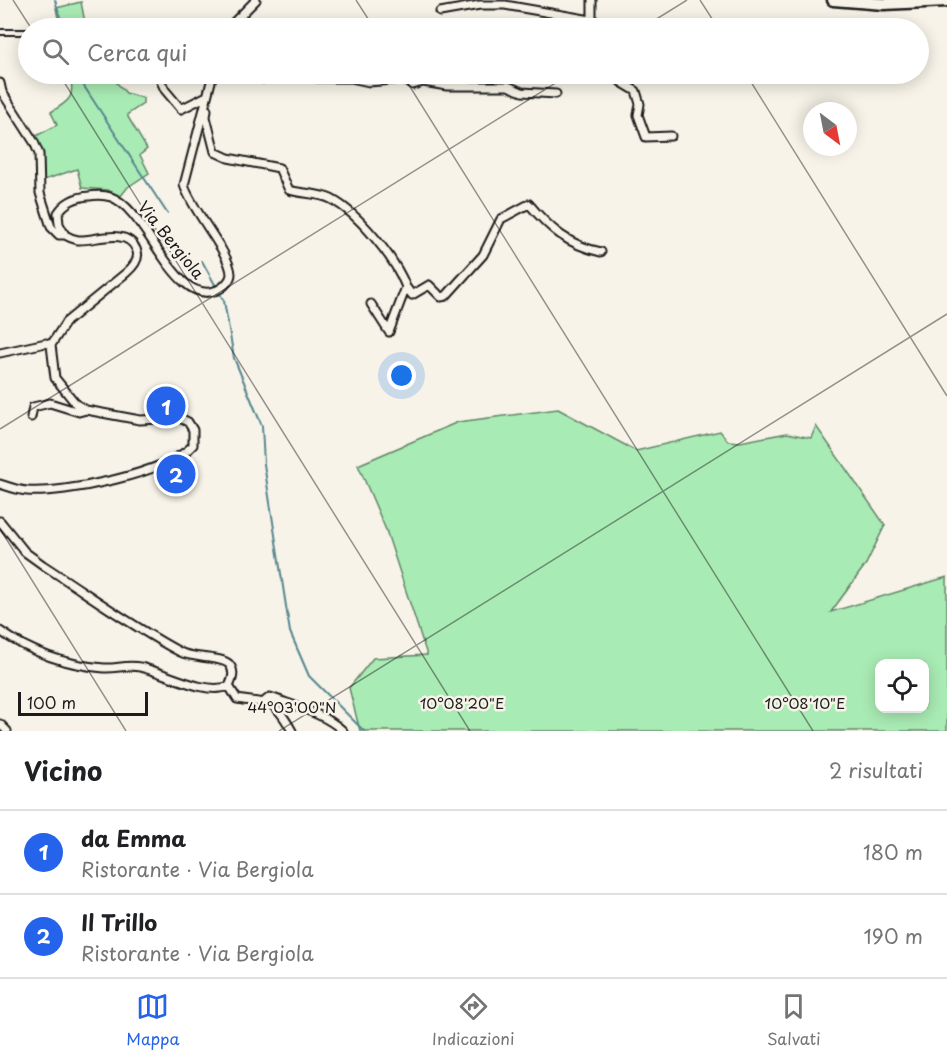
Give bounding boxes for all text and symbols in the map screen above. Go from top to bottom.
search box [18,18,929,84]
icon: search [39,35,72,68]
text: Cerca qui [87,35,187,68]
north arrow [803,102,857,156]
street label: Via Bergiola [133,195,211,284]
your location [387,361,416,390]
pin: 1 [146,384,186,428]
pin: 2 [156,452,195,496]
map controls [875,659,929,713]
button: locate [875,659,929,713]
scale bar [18,689,148,716]
text: 100 m [27,690,76,714]
text: 10°08'20"E [420,691,504,714]
text: 10°08'10"E [765,691,846,714]
text: 44°03'00"N [247,695,337,718]
text: Vicino [24,751,102,790]
text: 2 risultati [829,755,923,785]
text: da Emma [81,821,186,854]
text: 1 [39,837,48,867]
text: 180 m [863,837,923,867]
text: Ristorante · Via Bergiola [81,854,314,884]
text: Il Trillo [81,905,157,938]
text: 2 [36,921,51,951]
text: 190 m [864,921,923,951]
text: Ristorante · Via Bergiola [81,938,314,968]
tab: Mappa [126,990,180,1050]
tab: Indicazioni [432,990,514,1050]
tab: Salvati [767,990,821,1050]

